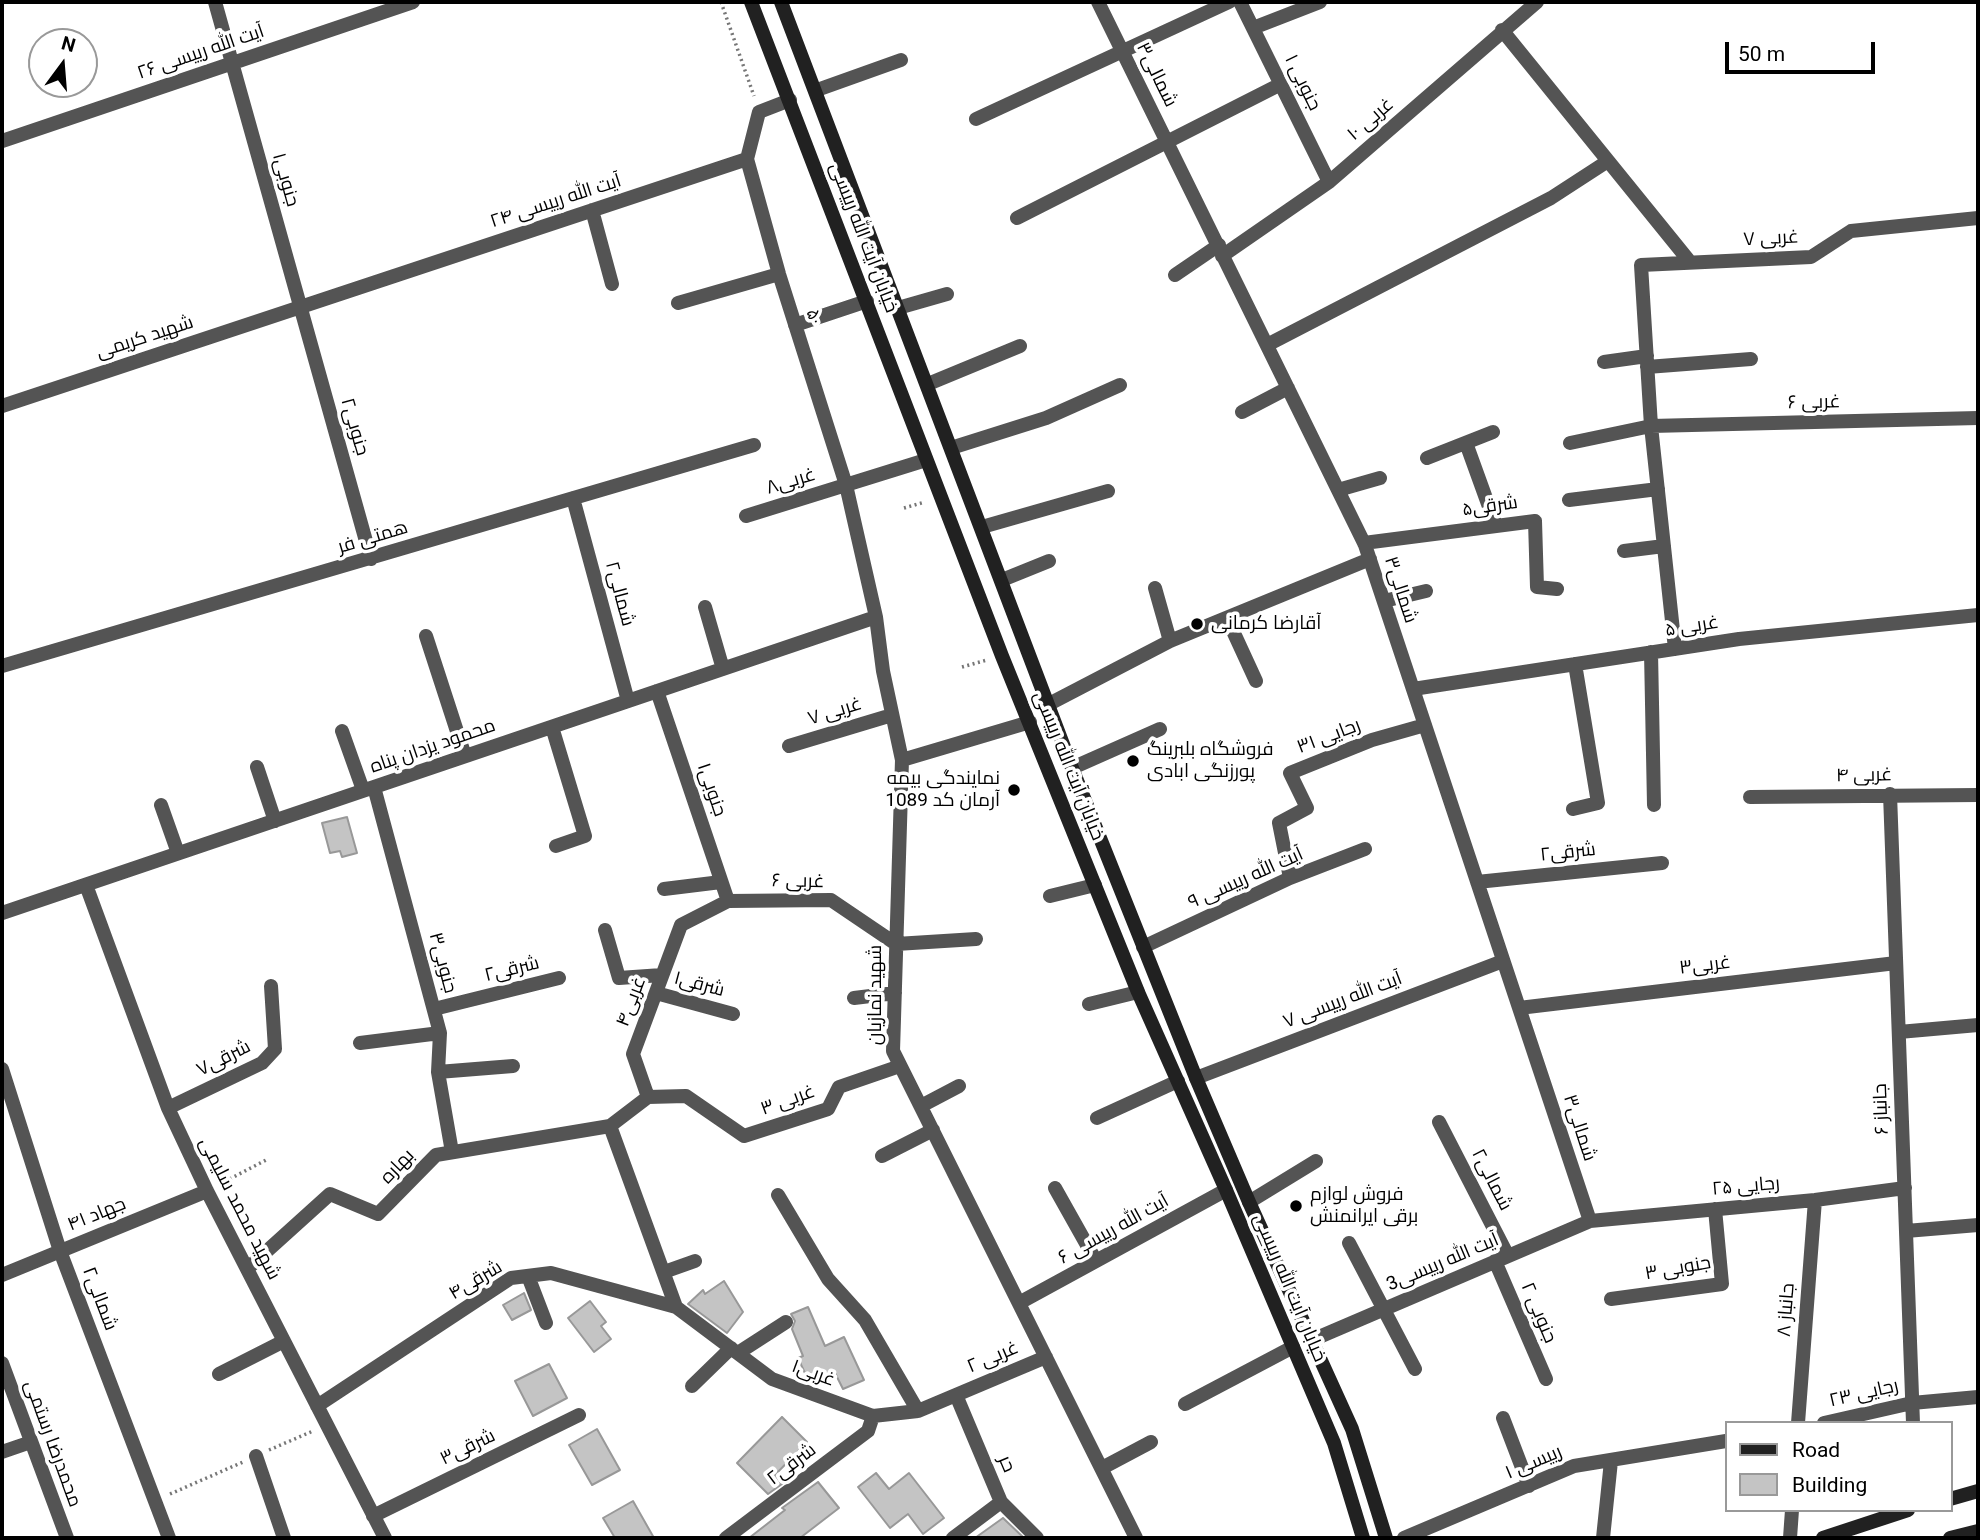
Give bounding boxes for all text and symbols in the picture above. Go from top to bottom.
street label: آیت الله رییسی ۲۶ [134,21,268,85]
north arrow [28,28,98,98]
scale bar [1728,28,1878,72]
text: N [59,31,78,57]
street label: شمالی۳ [1131,39,1181,111]
text: 50 m [1738,42,1785,66]
street label: جنوبی ۱ [1279,51,1325,115]
street label: غربی ۱۰ [1343,94,1399,146]
street label: جنوبی۱ [266,150,304,210]
street label: خیابان آیت الله رییسی [824,160,902,316]
street label: آیت الله رییسی ۲۴ [488,170,624,234]
street label: غربی ۷ [1743,226,1799,252]
street label: ۵۰ [800,306,826,328]
street label: شهید کریمی [93,312,197,364]
street label: غربی ۶ [1787,391,1841,415]
street label: جنوبی۲ [335,396,373,458]
street label: غربی۸ [763,464,819,500]
street label: شرقی۵ [1461,492,1519,522]
street label: همتی فر [335,517,411,559]
street label: شمالی۳ [1378,554,1422,626]
street label: شمالی۲ [599,559,639,629]
street label: غربی ۵ [1664,612,1720,642]
place label: آقارضا کرمانی [1211,613,1321,635]
marker: آقارضا کرمانی [1189,616,1205,632]
street label: خیابان آیت الله رییسی [1028,688,1108,844]
street label: غربی ۷ [805,693,865,731]
street label: رجایی ۳۱ [1294,714,1364,760]
street label: محمود یزدان پناه [367,715,499,779]
place label: فروشگاه بلبرینگ پورزنگی ابادی [1147,739,1274,783]
marker: فروشگاه بلبرینگ پورزنگی ابادی [1125,753,1141,769]
street label: جنوبی۱ [691,760,731,820]
street label: غربی ۴ [1836,764,1892,788]
place label: نمایندگی بیمه آرمان کد 1089 [885,768,1000,812]
marker: نمایندگی بیمه آرمان کد 1089 [1006,782,1022,798]
street label: شرقی۲ [1539,839,1597,867]
street label: آیت الله رییسی ۹ [1185,843,1307,915]
street label: غربی ۶ [771,870,825,894]
street label: جنوبی۳ [423,930,461,996]
street label: شهید نمازیان [865,945,887,1045]
street label: شرقی۲ [482,952,542,988]
street label: غربی۳ [1678,952,1732,980]
street label: شرقی۱ [671,967,727,1003]
street label: آیت الله رییسی ۷ [1280,968,1406,1034]
street label: غربی۴ [612,974,652,1030]
street label: شرقی۷ [193,1036,255,1082]
street label: غربی ۳ [758,1081,818,1121]
street label: جانباز ۶ [1870,1083,1894,1135]
street label: شمالی۳ [1557,1092,1601,1164]
street label: شهید محمد سلیمی [193,1134,285,1284]
street label: بهاره [376,1145,420,1189]
street label: شمالی۲ [1466,1145,1516,1215]
street label: رجایی ۲۵ [1711,1173,1781,1201]
place label: فروش لوازم برقی ایرانمنش [1310,1184,1418,1228]
street label: آیت الله رییسی ۶ [1055,1190,1173,1270]
street label: جهاد ۴۱ [64,1193,130,1237]
marker: فروش لوازم برقی ایرانمنش [1288,1198,1304,1214]
street label: خیابان آیت الله رییسی [1247,1210,1331,1366]
street label: آیت الله رییسی3 [1383,1229,1503,1297]
street label: جنوبی ۳ [1643,1252,1713,1286]
street label: شرقی۴ [445,1256,507,1306]
street label: شمالی۲ [76,1264,122,1334]
street label: جنوبی ۲ [1515,1279,1561,1347]
street label: جانباز ۸ [1774,1282,1800,1338]
street label: غربی ۲ [964,1337,1022,1379]
street label: غربی۱ [788,1356,838,1392]
street label: رجایی ۲۳ [1827,1375,1901,1413]
street label: محمدرضا رستمی [18,1377,86,1511]
legend [1724,1421,1952,1512]
street label: شرقی۳ [437,1425,499,1471]
text: Road [1792,1438,1840,1462]
street label: شرقی۲ [763,1439,821,1491]
street label: رییسی ۱ [1502,1441,1566,1485]
street label: حر [992,1452,1020,1476]
text: Building [1792,1473,1867,1497]

